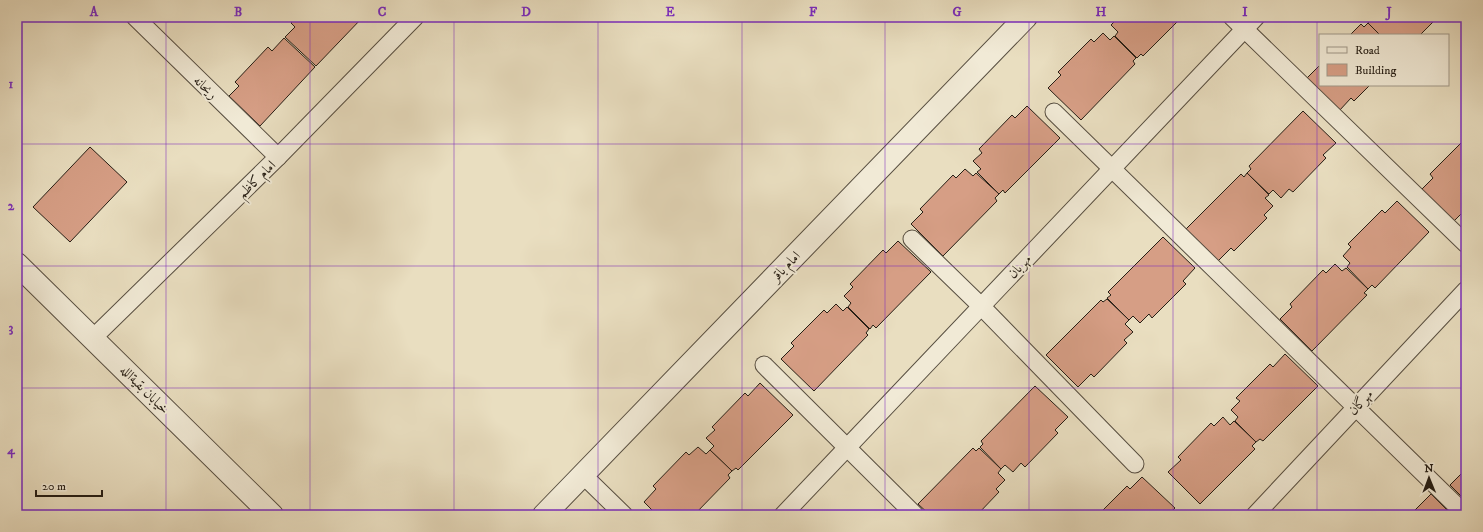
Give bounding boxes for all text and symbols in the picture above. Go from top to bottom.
text: A [89,4,99,20]
text: B [234,4,242,20]
text: C [378,4,387,20]
text: D [521,4,531,20]
text: E [665,4,675,20]
text: F [809,4,818,20]
text: G [952,4,962,20]
text: H [1096,4,1107,20]
text: I [1242,4,1248,20]
text: J [1384,4,1392,21]
legend [1319,34,1449,86]
text: Road [1355,43,1380,58]
text: Building [1355,63,1396,78]
street label: ریحانه [189,72,221,104]
text: 1 [9,76,14,92]
street label: امام کاظم [233,157,283,205]
text: 2 [8,198,15,214]
street label: امام باقر [765,248,807,289]
street label: مهربان [1004,251,1036,283]
text: 3 [9,320,14,336]
street label: خیابان بقیةالله [116,361,173,418]
street label: مهرگان [1344,386,1377,419]
text: 4 [6,442,15,459]
north arrow [1409,458,1449,498]
text: N [1424,462,1433,476]
scale bar [36,472,102,498]
text: 20 m [42,479,66,494]

